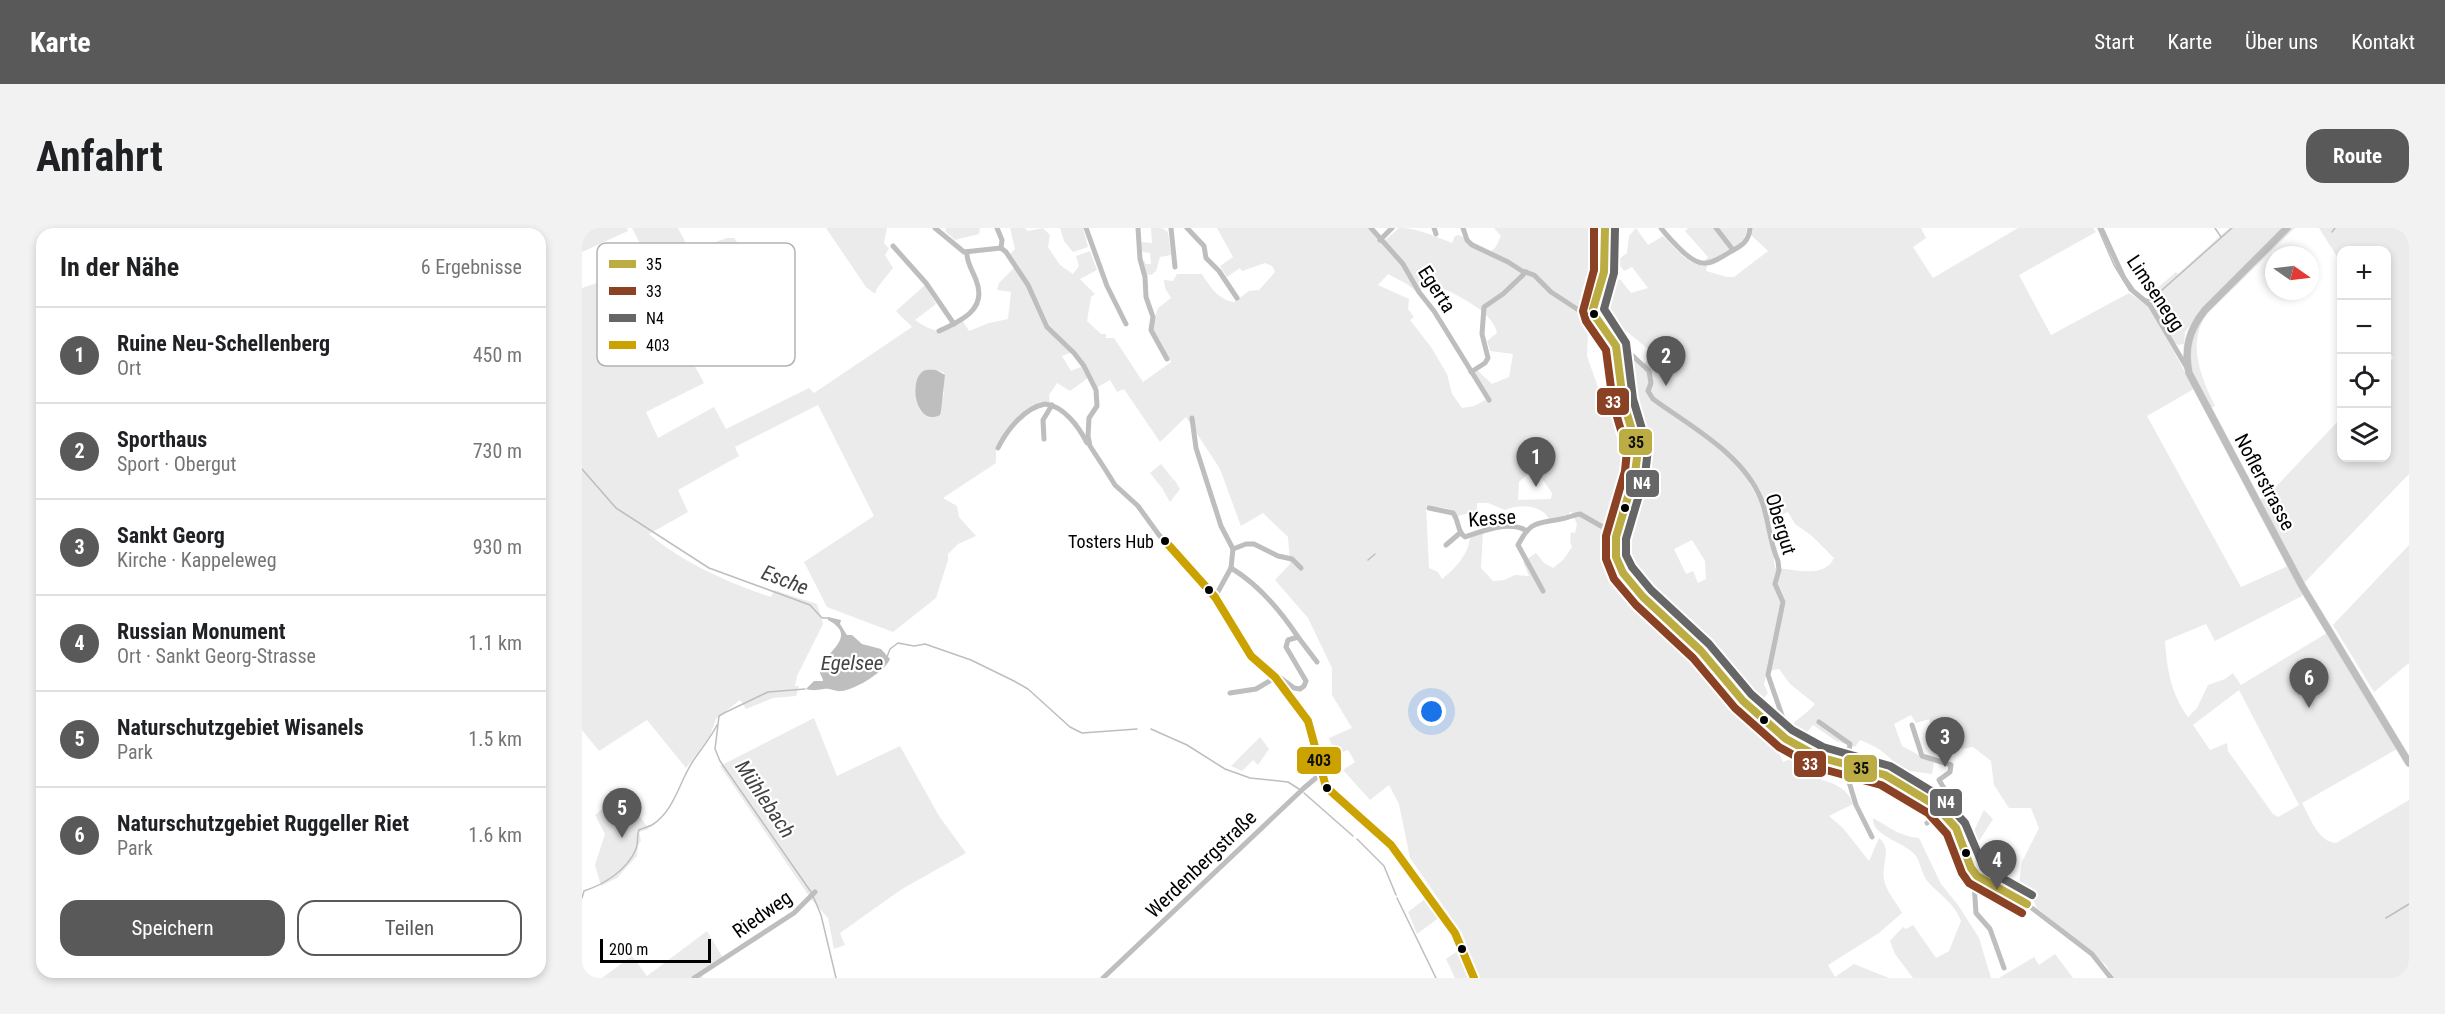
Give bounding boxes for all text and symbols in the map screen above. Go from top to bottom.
text: Karte [30,26,91,59]
text: Start [2094,30,2135,54]
text: Karte [2168,30,2212,54]
text: Über uns [2245,30,2318,54]
text: Kontakt [2351,30,2415,54]
button: Route [2306,129,2409,183]
text: Anfahrt [36,132,163,181]
legend [597,243,795,366]
north arrow [2265,246,2319,300]
map controls [2337,246,2391,462]
button: + [2337,246,2391,300]
street label: Limsenegg [2122,250,2190,336]
text: In der Nähe [60,252,179,282]
text: 6 Ergebnisse [421,255,522,279]
text: 35 [646,255,662,274]
street label: Egerta [1413,261,1461,317]
text: 33 [646,282,662,301]
button: − [2337,300,2391,354]
unlabelled marker [1588,308,1600,320]
text: N4 [646,309,664,328]
text: Ruine Neu-Schellenberg [117,331,330,356]
text: 403 [646,336,670,355]
pin: 2 [1646,336,1686,386]
text: 1 [74,343,85,367]
text: 450 m [473,343,522,367]
button: locate [2337,354,2391,408]
text: Ort [117,356,142,380]
line badge: 33 [1596,387,1630,416]
text: 33 [1605,393,1621,412]
button: layers [2337,408,2391,462]
text: Sporthaus [117,427,207,452]
line badge: 35 [1618,428,1653,456]
street label: Noflerstrasse [2230,430,2300,534]
text: 35 [1628,433,1644,452]
pin: 1 [1516,438,1556,487]
text: 2 [74,439,85,463]
text: 730 m [473,439,522,463]
text: Sport · Obergut [117,452,236,476]
line badge: N4 [1625,469,1660,498]
text: N4 [1633,474,1651,493]
street label: Obergut [1760,491,1802,558]
unlabelled marker [1619,502,1631,514]
street label: Kesse [1467,504,1517,532]
text: Sankt Georg [117,523,225,548]
place label: Tosters Hub [1068,531,1154,552]
text: 3 [74,535,85,559]
text: 930 m [473,535,522,559]
marker: Tosters Hub [1159,535,1171,547]
text: Kirche · Kappeleweg [117,548,277,572]
water label: Esche [758,560,812,600]
unlabelled marker [1203,584,1215,596]
text: Russian Monument [117,619,285,644]
text: 4 [74,631,85,655]
text: 1.1 km [468,631,522,655]
text: Ort · Sankt Georg-Strasse [117,644,316,668]
water label: Egelsee [821,651,883,675]
pin: 6 [2290,658,2328,708]
your location [1417,697,1446,726]
unlabelled marker [1758,714,1770,726]
text: Naturschutzgebiet Wisanels [117,715,364,740]
pin: 3 [1926,718,1964,767]
text: 5 [74,727,85,751]
text: 1.5 km [468,727,522,751]
text: Park [117,740,153,764]
line badge: 403 [1296,746,1342,775]
line badge: 33 [1793,750,1827,778]
text: 403 [1307,751,1331,770]
line badge: 35 [1843,754,1878,783]
text: 33 [1802,755,1818,774]
water label: Mühlebach [730,756,800,842]
text: 35 [1853,759,1869,778]
unlabelled marker [1321,782,1333,794]
pin: 5 [602,788,642,838]
line badge: N4 [1929,788,1963,817]
text: N4 [1937,793,1955,812]
street label: Werdenbergstraße [1141,805,1261,923]
text: Naturschutzgebiet Ruggeller Riet [117,811,409,836]
text: 6 [74,823,85,847]
text: 1.6 km [468,823,522,847]
text: Park [117,836,153,860]
pin: 4 [1978,840,2016,890]
unlabelled marker [1960,847,1972,859]
street label: Riedweg [728,885,796,943]
button: Speichern [60,900,285,956]
button: Teilen [297,900,522,956]
scale bar [600,936,711,964]
text: 200 m [609,940,648,959]
unlabelled marker [1456,943,1468,955]

